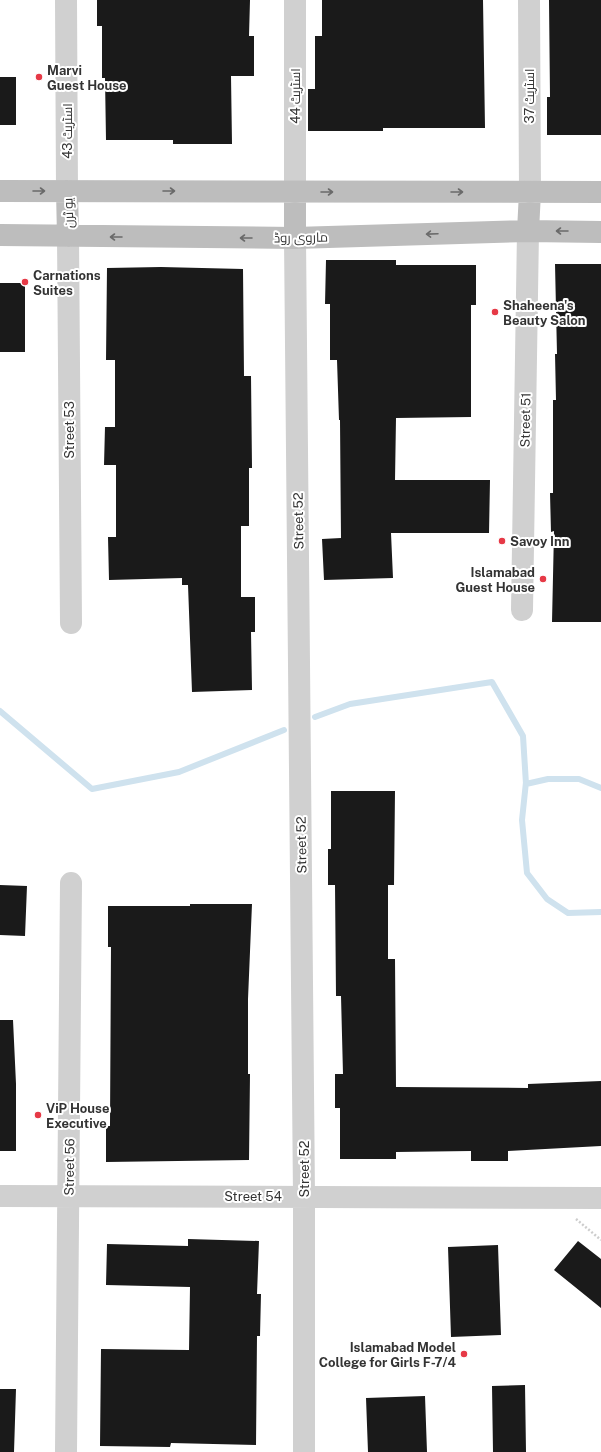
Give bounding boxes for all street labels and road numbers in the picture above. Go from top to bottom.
street label: اسٹریٹ 44 [288,68,303,124]
street label: اسٹریٹ 37 [522,69,537,124]
street label: اسٹریٹ 43 [60,103,75,159]
street label: یو ٹرن [60,197,77,228]
street label: ماروی روڈ [274,230,328,245]
street label: Street 51 [518,393,533,448]
street label: Street 53 [62,401,77,459]
street label: Street 52 [290,492,306,550]
street label: Street 52 [293,816,309,874]
street label: Street 56 [61,1138,78,1196]
street label: Street 52 [297,1140,312,1198]
street label: Street 54 [224,1189,282,1204]

